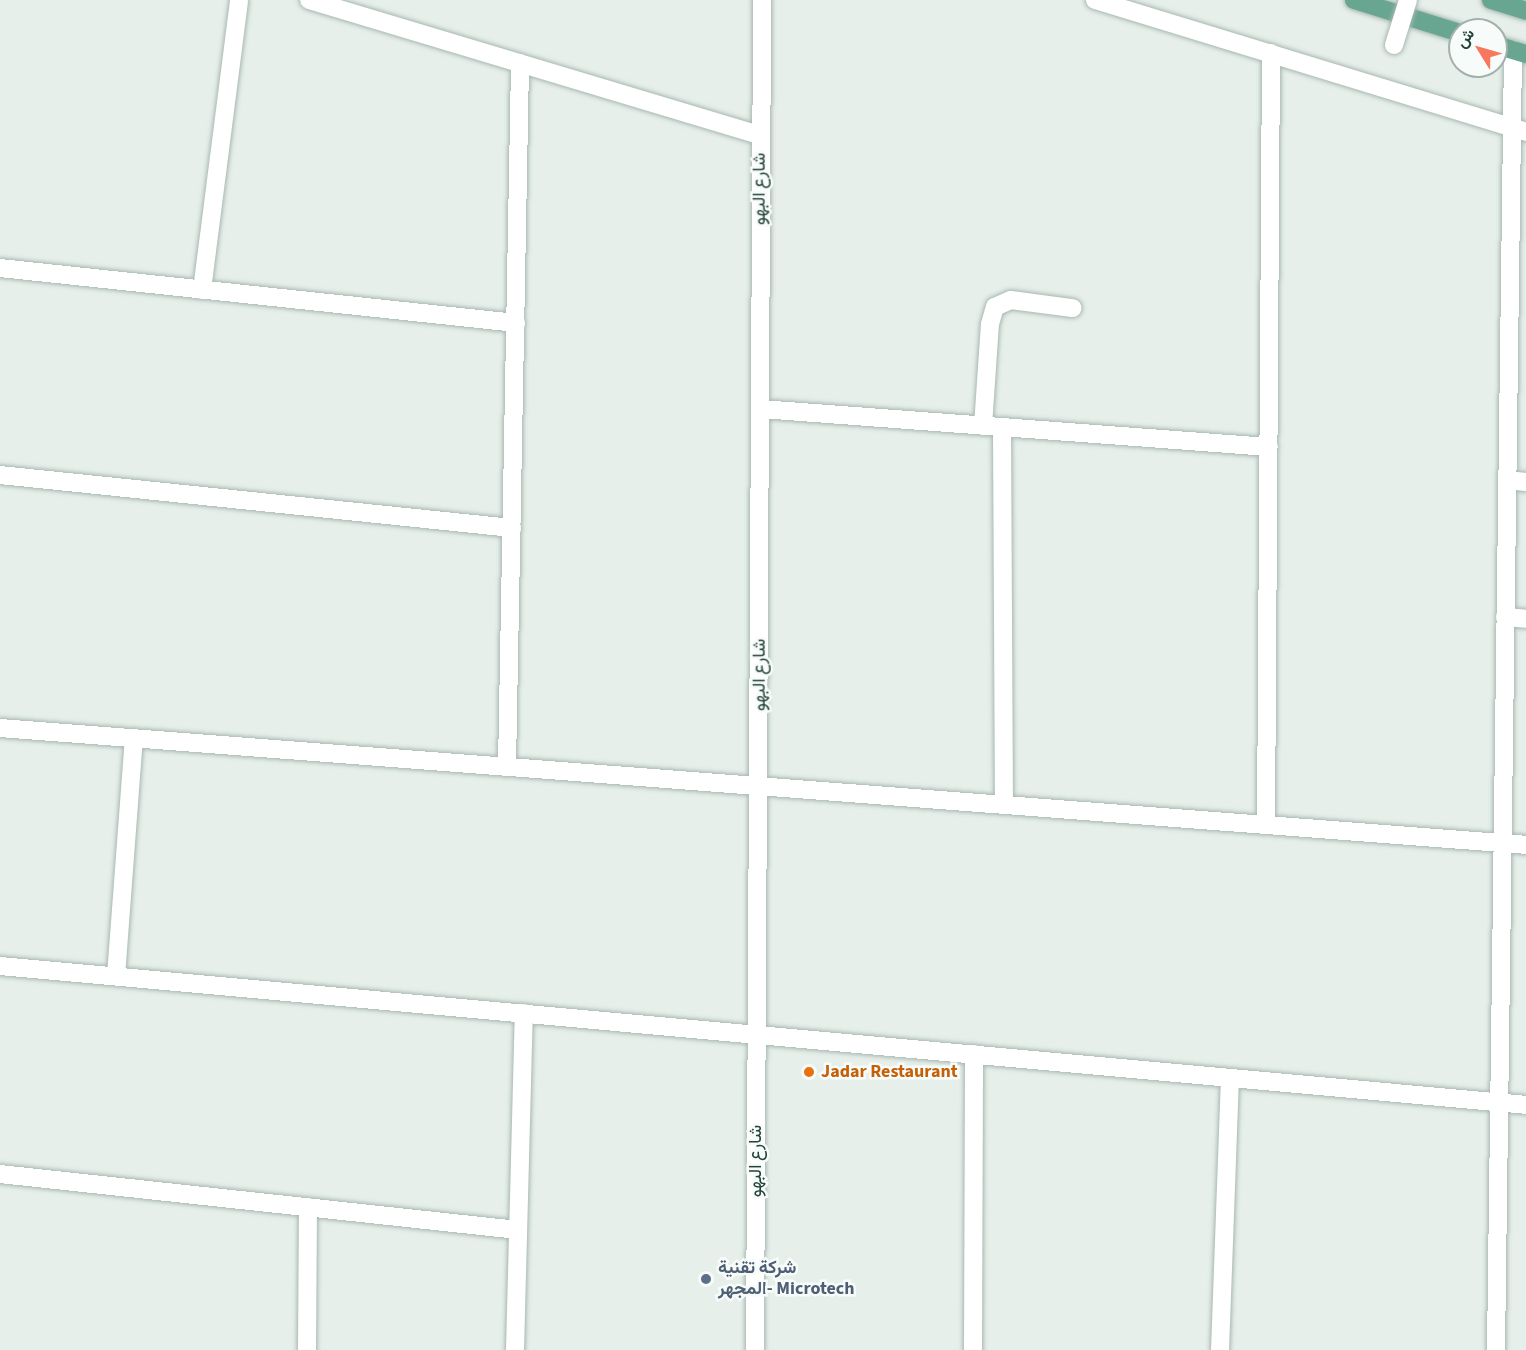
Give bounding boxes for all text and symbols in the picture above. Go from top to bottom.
north arrow [1448,18,1508,78]
text: ش [1451,24,1480,53]
street label: شارع البهو [749,153,771,225]
street label: شارع البهو [749,639,771,711]
place label: Jadar Restaurant [821,1061,958,1083]
marker: Jadar Restaurant [802,1065,816,1079]
street label: شارع البهو [745,1125,767,1197]
place label: شركة تقنية المجهر- Microtech [718,1258,855,1300]
marker: شركة تقنية المجهر- Microtech [699,1272,713,1286]

